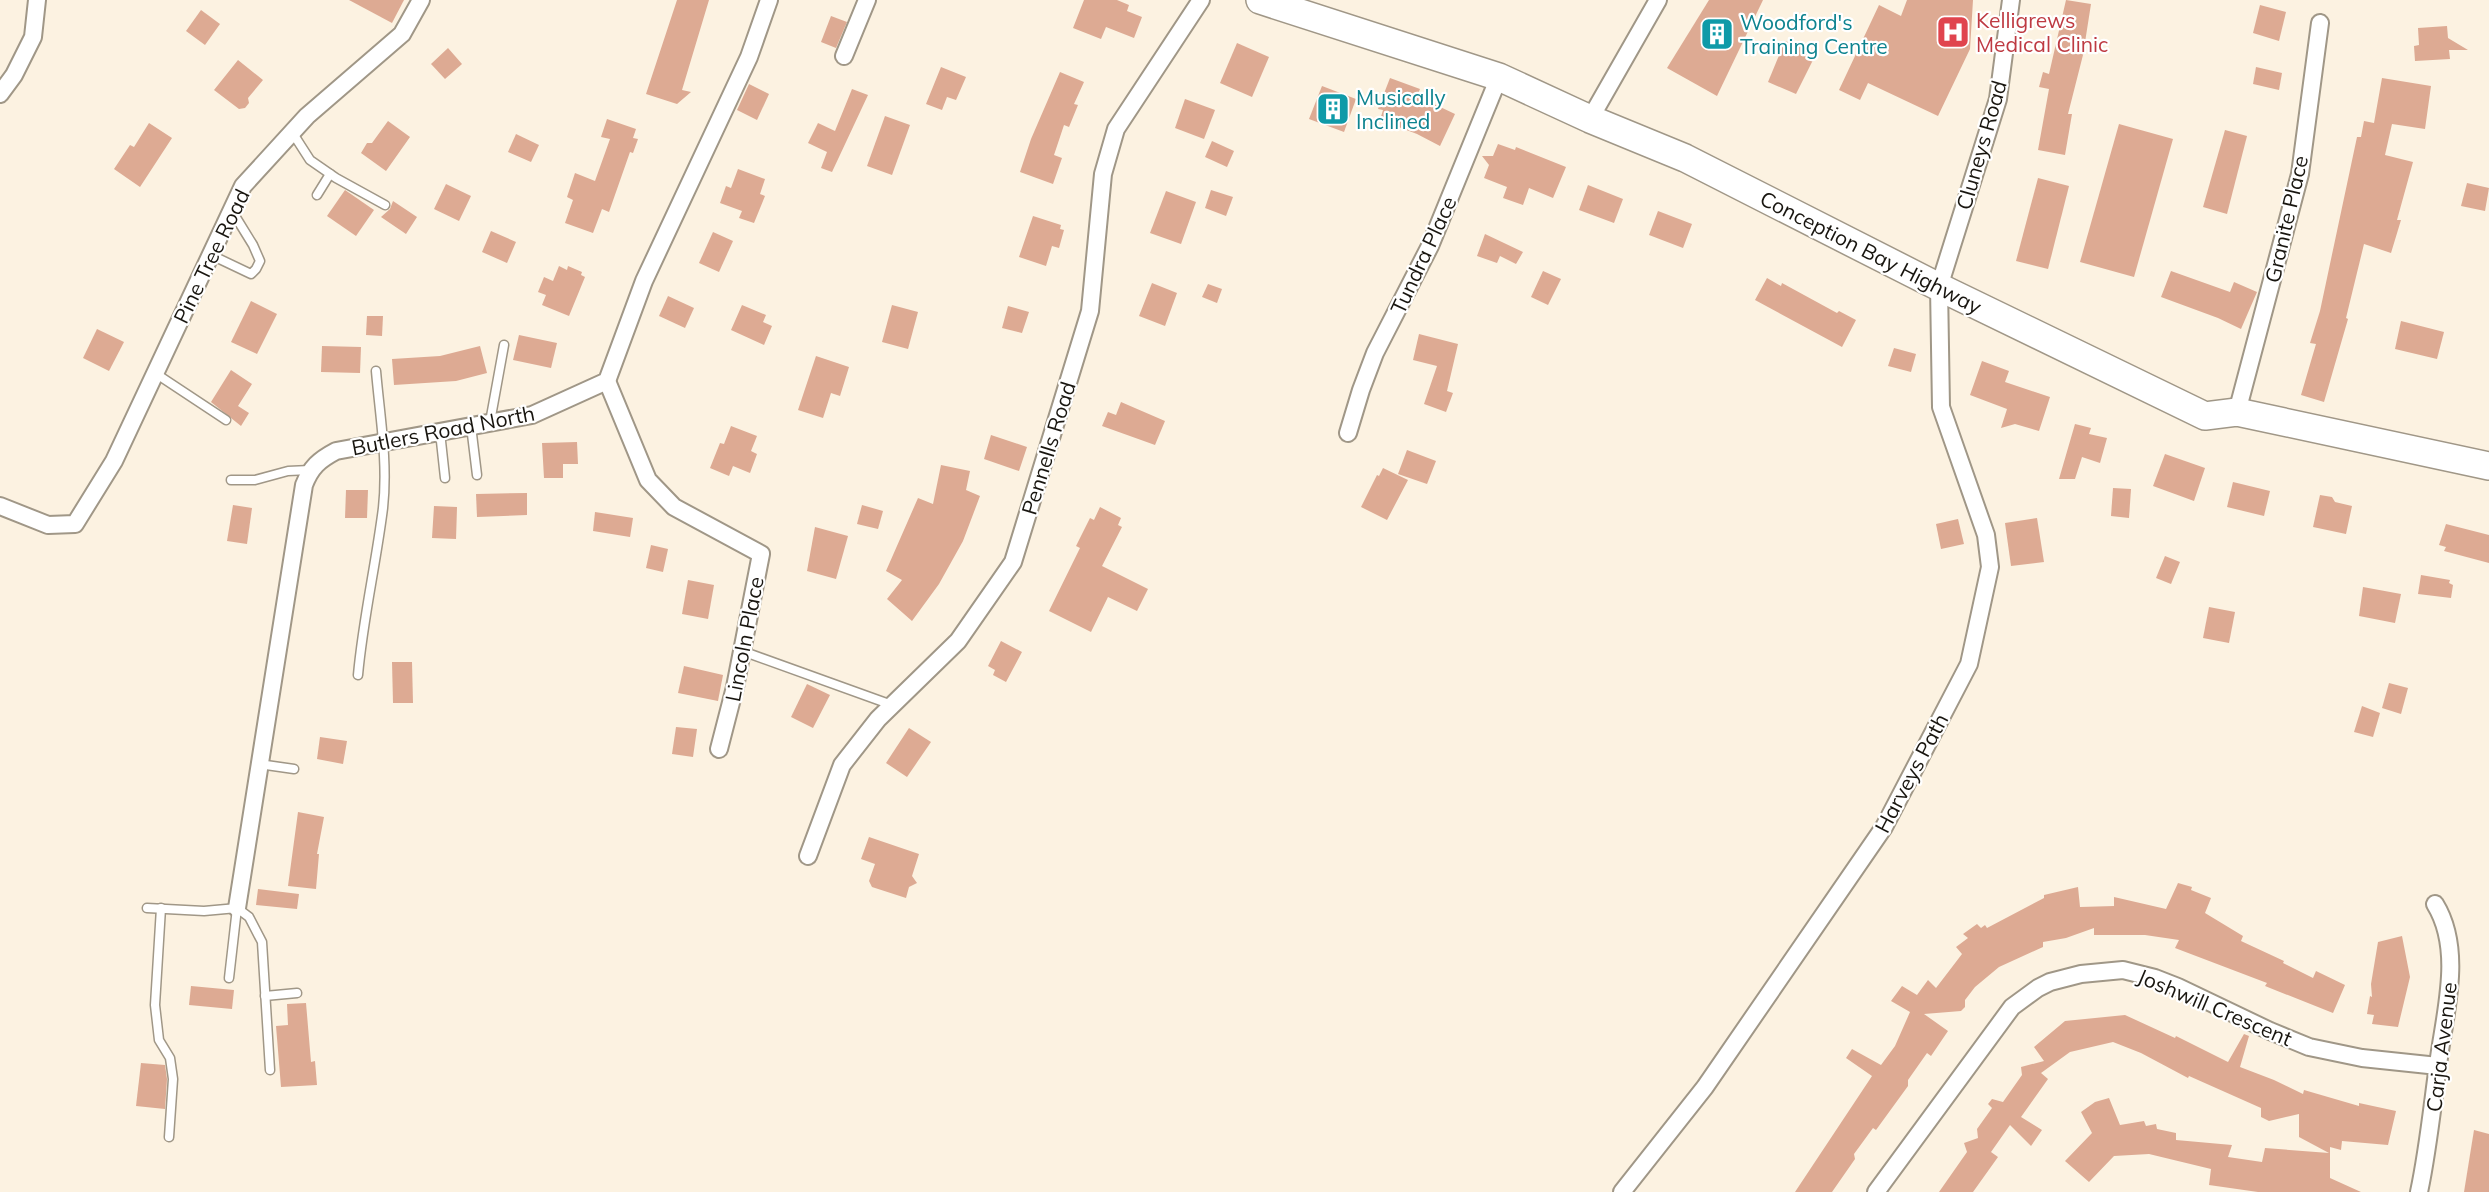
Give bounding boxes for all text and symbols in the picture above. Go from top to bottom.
place label: Kelligrews Medical Clinic [1976,7,2109,57]
place label: Woodford's Training Centre [1740,9,1888,59]
hospital icon: Kelligrews Medical Clinic [1935,14,1971,50]
building icon: Woodford's Training Centre [1699,16,1735,52]
street label: Cluneys Road [1950,77,2012,213]
place label: Musically Inclined [1356,84,1446,134]
building icon: Musically Inclined [1315,91,1351,127]
street label: Granite Place [2259,153,2313,285]
street label: Pine Tree Road [167,185,255,327]
street label: Conception Bay Highway [1756,185,1986,319]
street label: Tundra Place [1384,192,1462,318]
street label: Pennells Road [1015,378,1081,518]
street label: Butlers Road North [349,399,537,461]
street label: Lincoln Place [719,574,769,704]
street label: Harveys Path [1869,709,1953,837]
street label: Joshwill Crescent [2134,963,2296,1051]
street label: Carja Avenue [2420,981,2462,1113]

